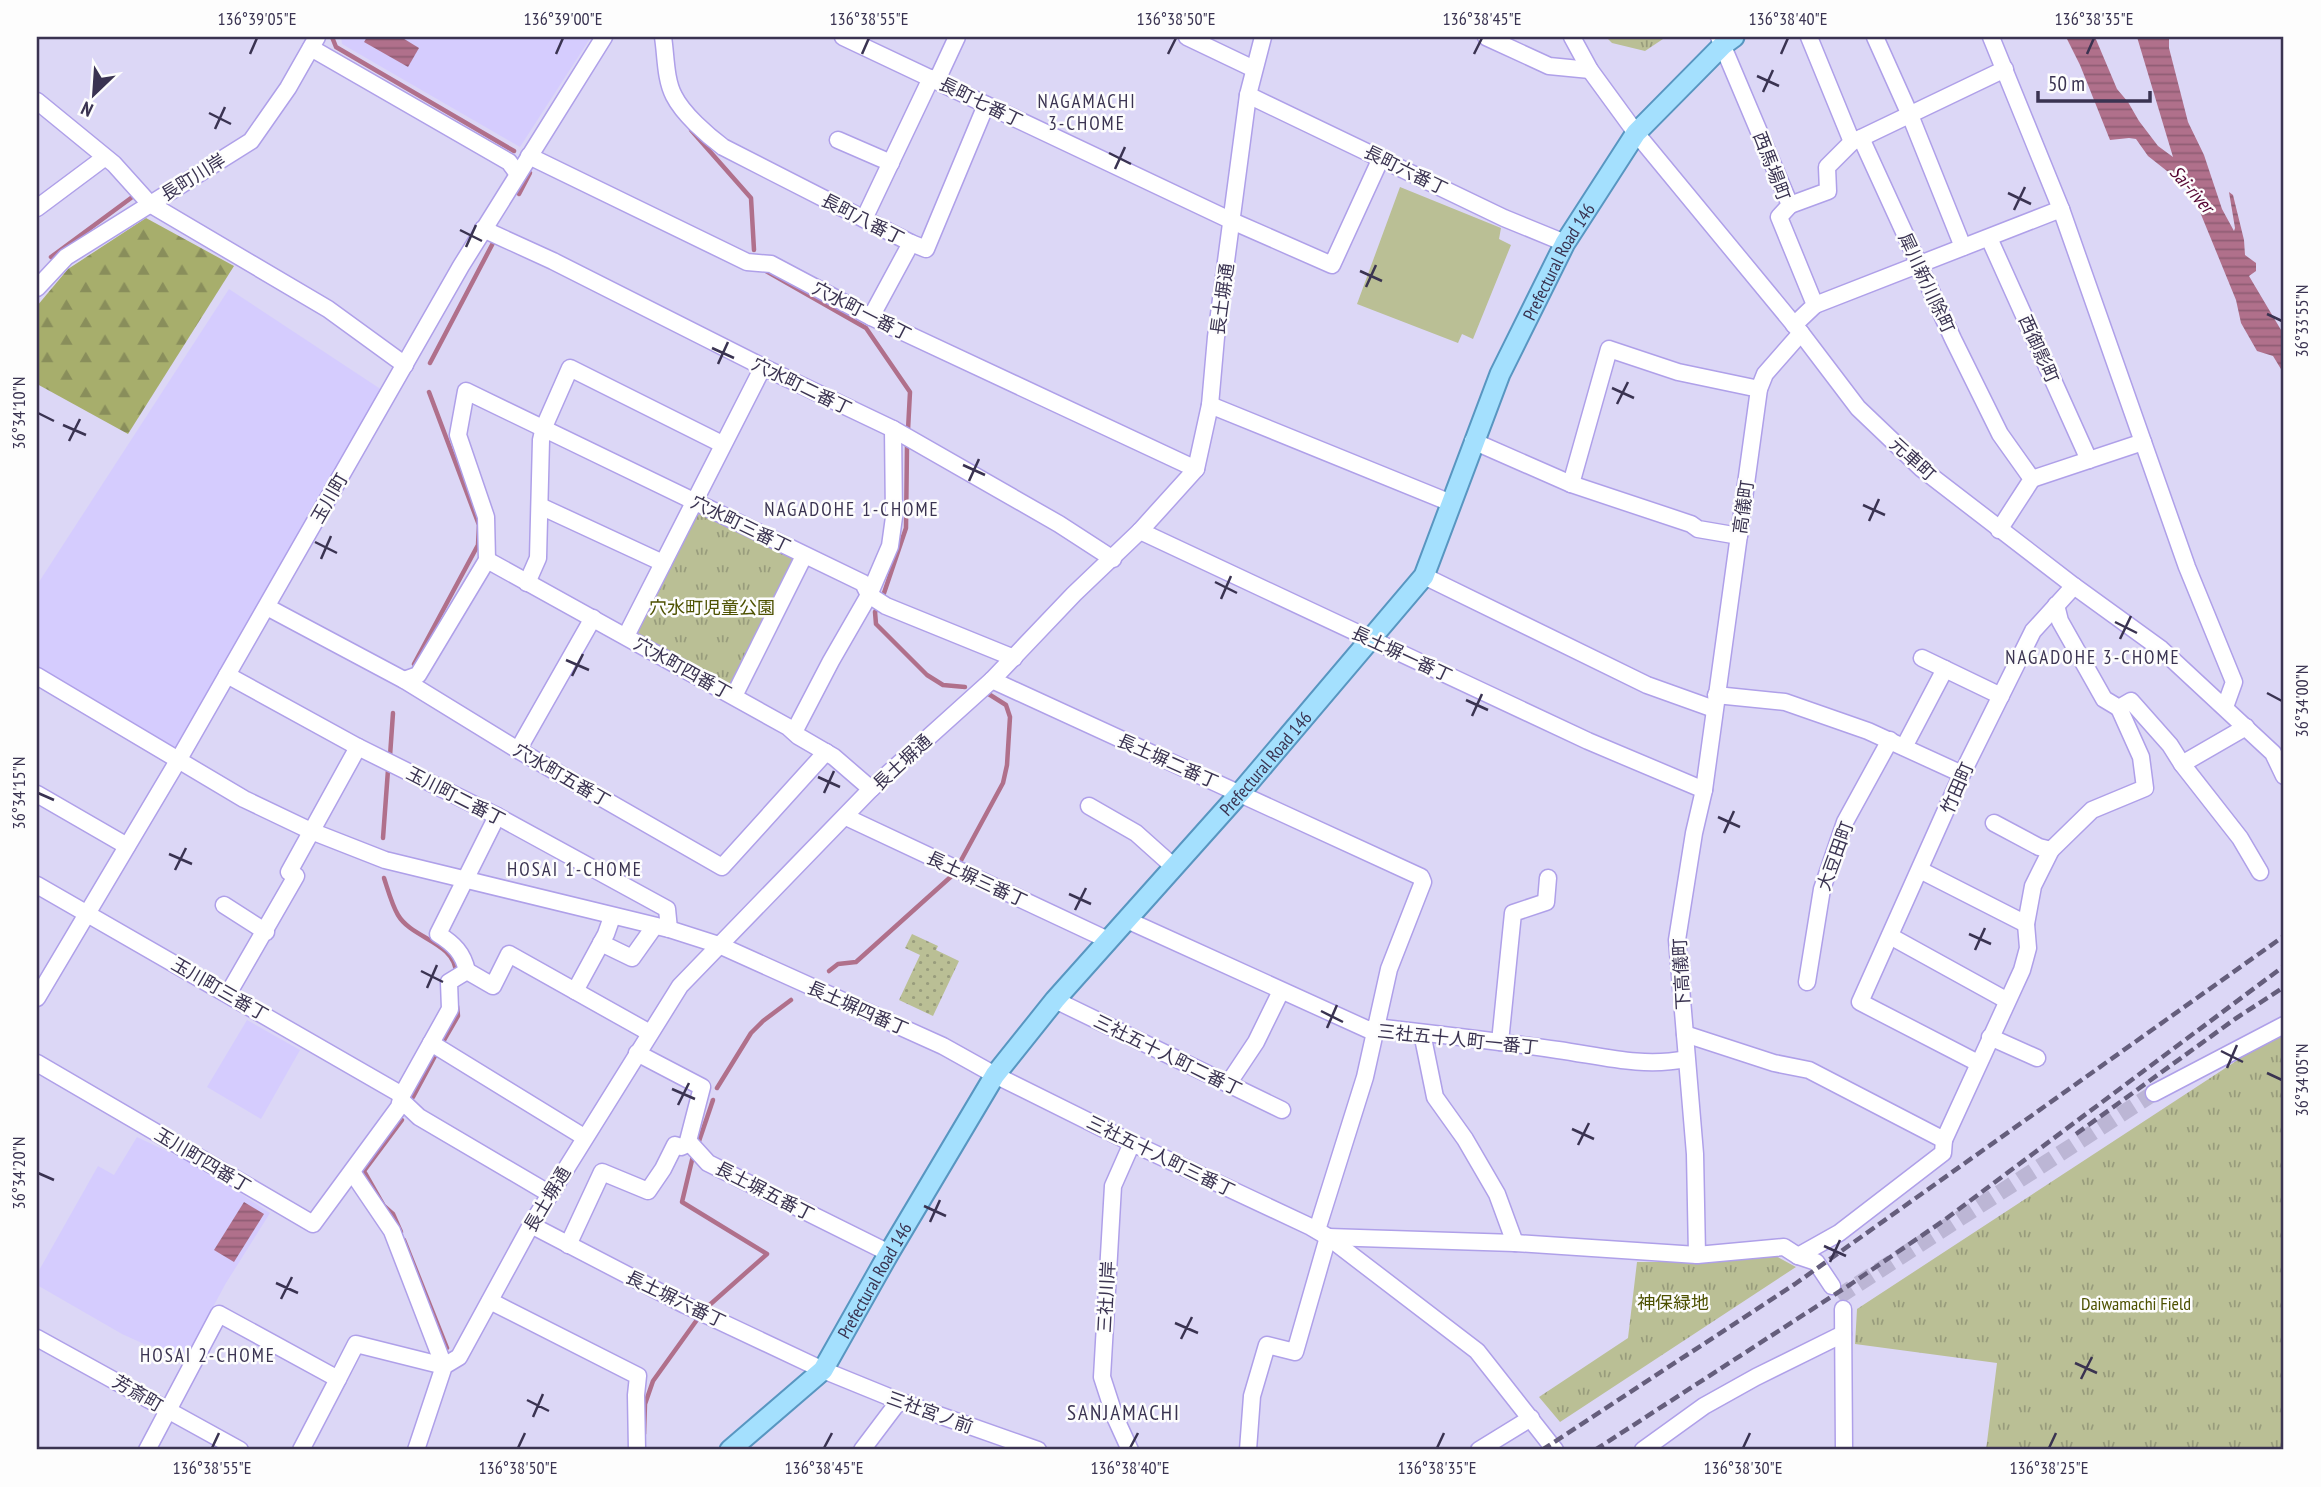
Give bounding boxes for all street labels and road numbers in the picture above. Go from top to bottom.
street label: 長町七番丁 [936,72,1026,132]
street label: 西馬場町 [1748,128,1796,204]
street label: 長町六番丁 [1361,140,1451,200]
street label: 長町川岸 [156,148,230,206]
street label: 長町八番丁 [818,188,908,250]
street label: Prefectural Road 146 [1517,198,1599,324]
street label: 犀川新川除町 [1894,229,1960,337]
street label: 長土塀通 [1206,262,1238,336]
street label: 穴水町一番丁 [809,276,915,346]
street label: 西御影町 [2014,311,2064,387]
street label: 穴水町二番丁 [748,352,856,420]
street label: 元車町 [1885,432,1941,486]
street label: 玉川町 [306,469,352,527]
street label: 高儀町 [1728,479,1758,535]
street label: 穴水町三番丁 [687,490,795,558]
street label: 長土塀一番丁 [1348,621,1456,687]
street label: 穴水町四番丁 [630,632,736,704]
street label: Prefectural Road 146 [1214,706,1316,820]
street label: 長土塀通 [868,729,936,795]
street label: 長土塀二番丁 [1114,729,1222,793]
street label: 穴水町五番丁 [509,738,615,812]
street label: 竹田町 [1936,759,1978,817]
street label: 玉川町二番丁 [403,761,509,831]
street label: 大豆田町 [1812,818,1858,894]
street label: 長土塀三番丁 [923,846,1031,912]
street label: 下高儀町 [1668,937,1694,1011]
street label: 玉川町三番丁 [167,952,273,1026]
street label: 長土塀四番丁 [804,976,912,1040]
street label: 三社五十人町二番丁 [1090,1009,1246,1101]
street label: 三社五十人町一番丁 [1376,1019,1540,1059]
street label: 三社五十人町三番丁 [1083,1110,1239,1202]
street label: 玉川町四番丁 [151,1122,255,1198]
street label: 長土塀五番丁 [712,1156,818,1226]
street label: 長土塀通 [519,1162,575,1236]
street label: Prefectural Road 146 [832,1218,916,1342]
street label: 三社川岸 [1093,1260,1119,1334]
street label: 長土塀六番丁 [622,1265,730,1333]
street label: 芳斎町 [109,1370,167,1416]
street label: 三社宮ノ前 [884,1386,976,1438]

